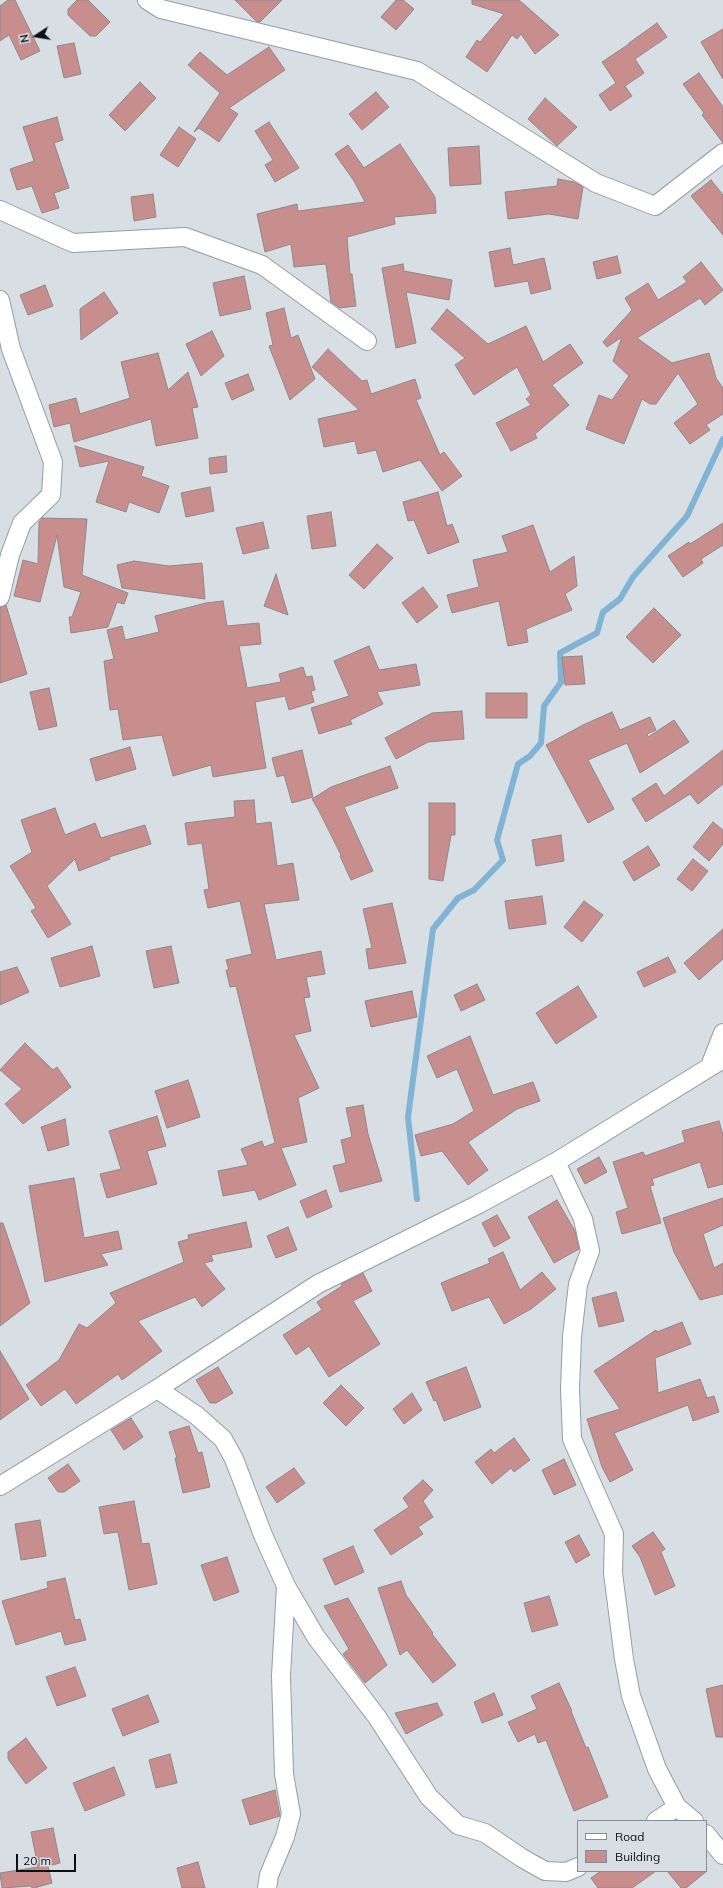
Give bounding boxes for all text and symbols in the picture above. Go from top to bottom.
north arrow [16,16,56,56]
text: N [17,33,32,44]
legend [577,1820,707,1872]
text: Road [615,1829,644,1844]
scale bar [18,1846,78,1872]
text: Building [615,1849,660,1864]
text: 20 m [23,1853,51,1868]

